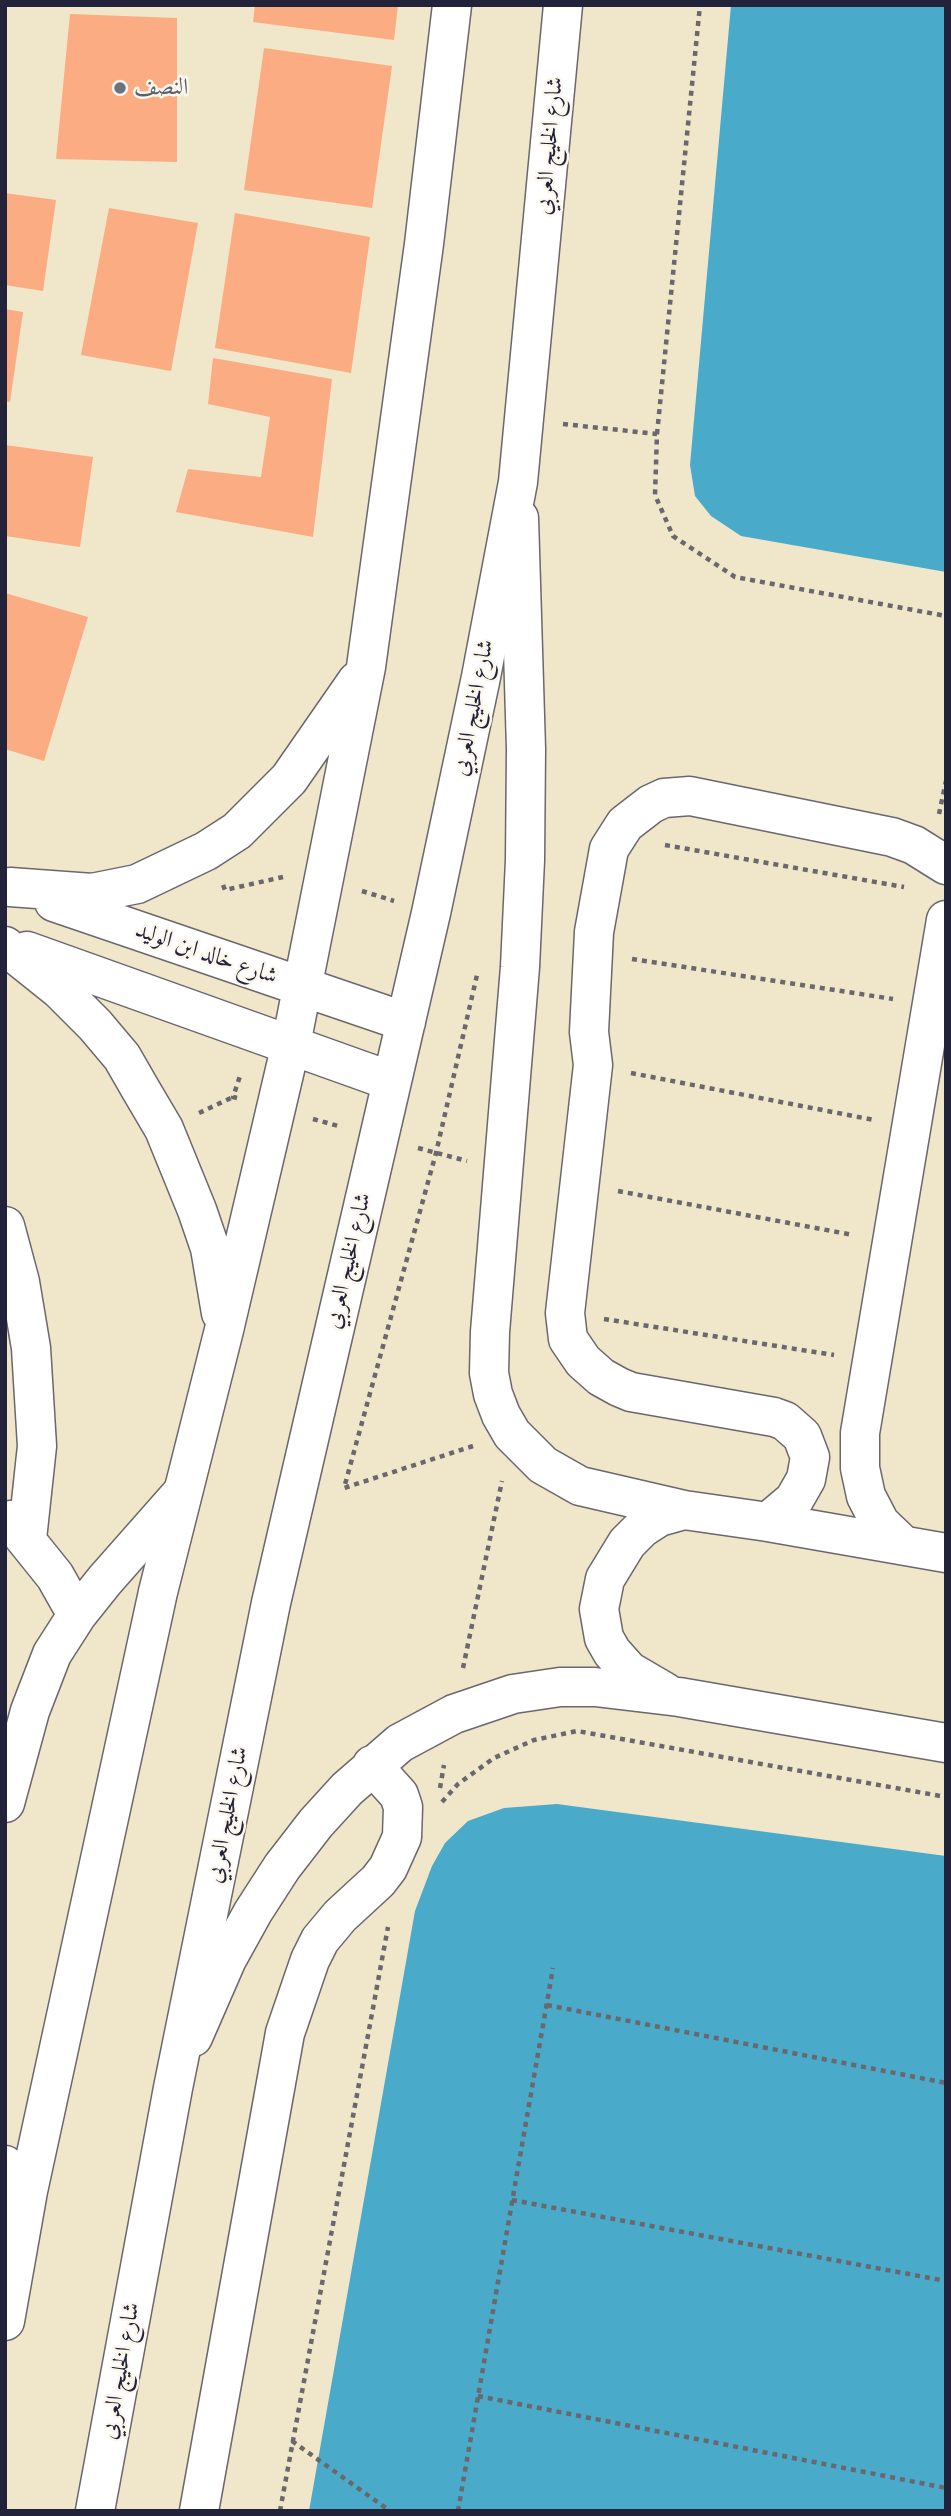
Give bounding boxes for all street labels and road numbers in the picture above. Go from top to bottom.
street label: شارع الخليج العربي [530,76,570,216]
street label: شارع الخليج العربي [447,637,501,779]
street label: شارع خالد ابن الوليد [131,917,281,991]
street label: شارع الخليج العربي [320,1190,378,1332]
street label: شارع الخليج العربي [201,1744,255,1886]
street label: شارع الخليج العربي [95,2300,147,2442]

